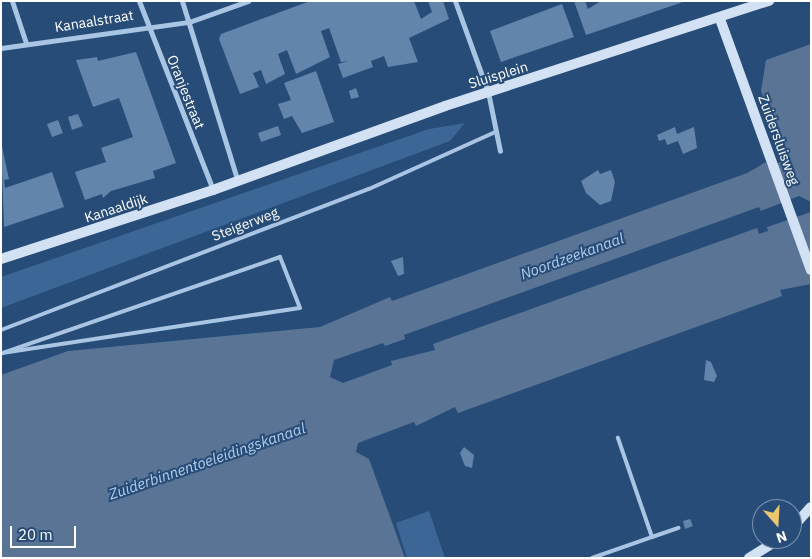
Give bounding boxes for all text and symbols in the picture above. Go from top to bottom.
street label: Kanaalstraat [53,6,135,36]
street label: Oranjestraat [164,53,208,131]
street label: Sluisplein [466,58,530,92]
street label: Zuidersluisweg [755,93,803,187]
street label: Kanaaldijk [82,190,150,226]
street label: Steigerweg [209,204,281,244]
water label: Noordzeekanaal [518,229,626,283]
water label: Zuiderbinnentoeleidingskanaal [106,419,308,503]
north arrow [752,499,802,549]
scale bar [12,516,79,548]
text: 20 m [18,525,53,544]
text: N [774,527,789,547]

